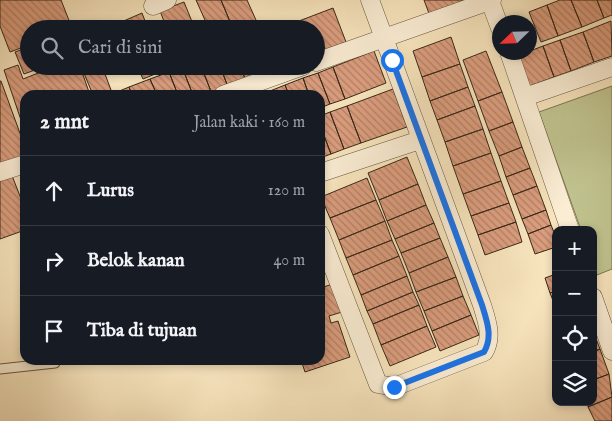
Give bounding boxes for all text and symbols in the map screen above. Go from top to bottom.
north arrow [492,15,537,60]
search box [20,20,325,75]
icon: search [38,34,66,62]
text: Cari di sini [78,36,162,60]
route start [381,49,404,72]
text: 2 mnt [40,109,89,136]
text: Jalan kaki · 160 m [193,113,305,133]
icon: ahead [40,177,68,205]
text: Lurus [87,179,134,203]
text: 120 m [268,181,305,201]
map controls [552,226,597,406]
button: + [552,226,597,271]
icon: right [40,247,68,275]
text: Belok kanan [87,249,185,273]
text: 40 m [273,251,305,271]
button: − [552,271,597,316]
button: locate [552,316,597,361]
icon: arrive [40,317,68,345]
text: Tiba di tujuan [87,319,197,343]
button: layers [552,361,597,406]
route end [383,376,406,399]

